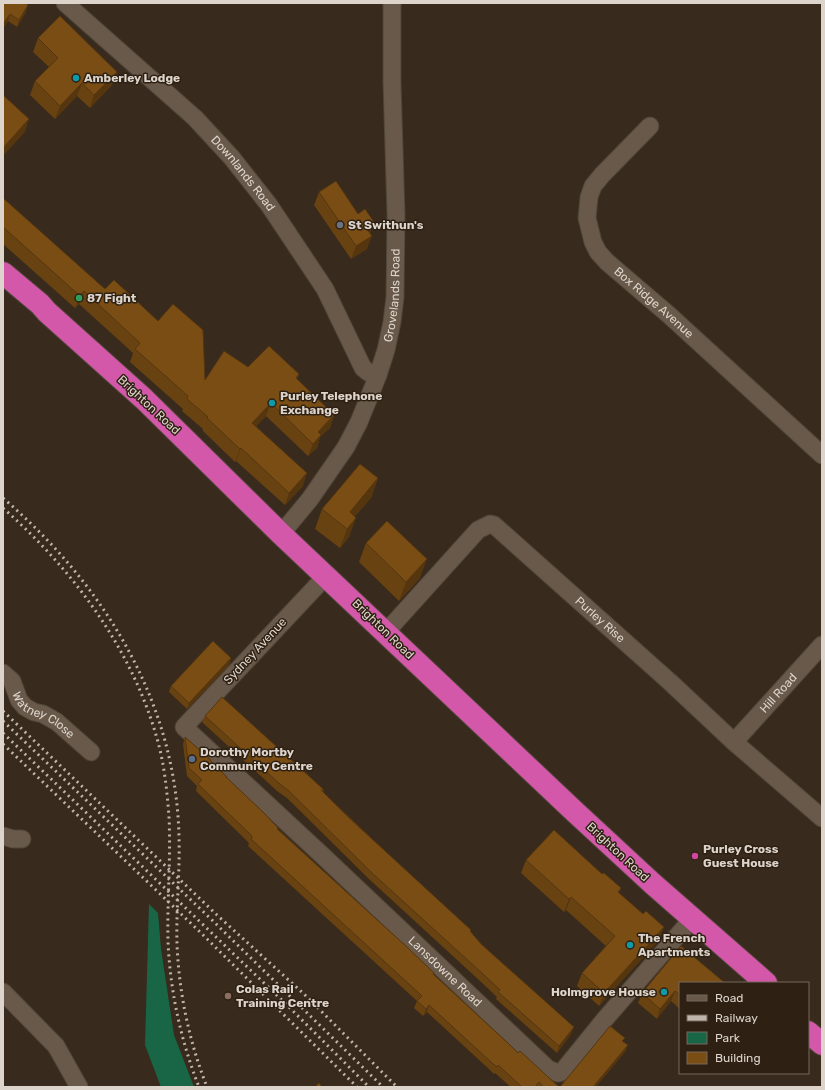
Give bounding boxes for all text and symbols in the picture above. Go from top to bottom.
place label: Amberley Lodge [84,71,180,85]
marker: Amberley Lodge [71,73,81,83]
street label: Downlands Road [208,133,278,214]
place label: St Swithun's [348,218,424,232]
marker: St Swithun's [335,220,345,230]
street label: Grovelands Road [381,249,403,343]
street label: Box Ridge Avenue [611,264,697,341]
place label: 87 Fight [87,291,137,305]
marker: 87 Fight [74,293,84,303]
street label: Brighton Road [115,373,183,437]
place label: Purley Telephone Exchange [280,389,382,417]
marker: Purley Telephone Exchange [267,398,277,408]
street label: Purley Rise [572,594,628,646]
street label: Brighton Road [349,596,417,662]
street label: Sydney Avenue [221,615,290,687]
street label: Hill Road [757,670,800,716]
street label: Watney Close [10,690,78,741]
place label: Dorothy Mortby Community Centre [200,745,313,773]
marker: Dorothy Mortby Community Centre [187,754,197,764]
street label: Brighton Road [584,820,652,884]
place label: Purley Cross Guest House [703,842,779,870]
marker: Purley Cross Guest House [690,851,700,861]
place label: The French Apartments [638,931,711,959]
street label: Lansdowne Road [405,934,485,1010]
marker: The French Apartments [625,940,635,950]
place label: Colas Rail Training Centre [236,982,329,1010]
legend [679,982,809,1074]
place label: Holmgrove House [551,985,656,999]
marker: Holmgrove House [659,987,669,997]
marker: Colas Rail Training Centre [223,991,233,1001]
text: Road [715,991,743,1005]
text: Railway [715,1011,758,1025]
text: Park [715,1031,741,1045]
text: Building [715,1051,761,1065]

